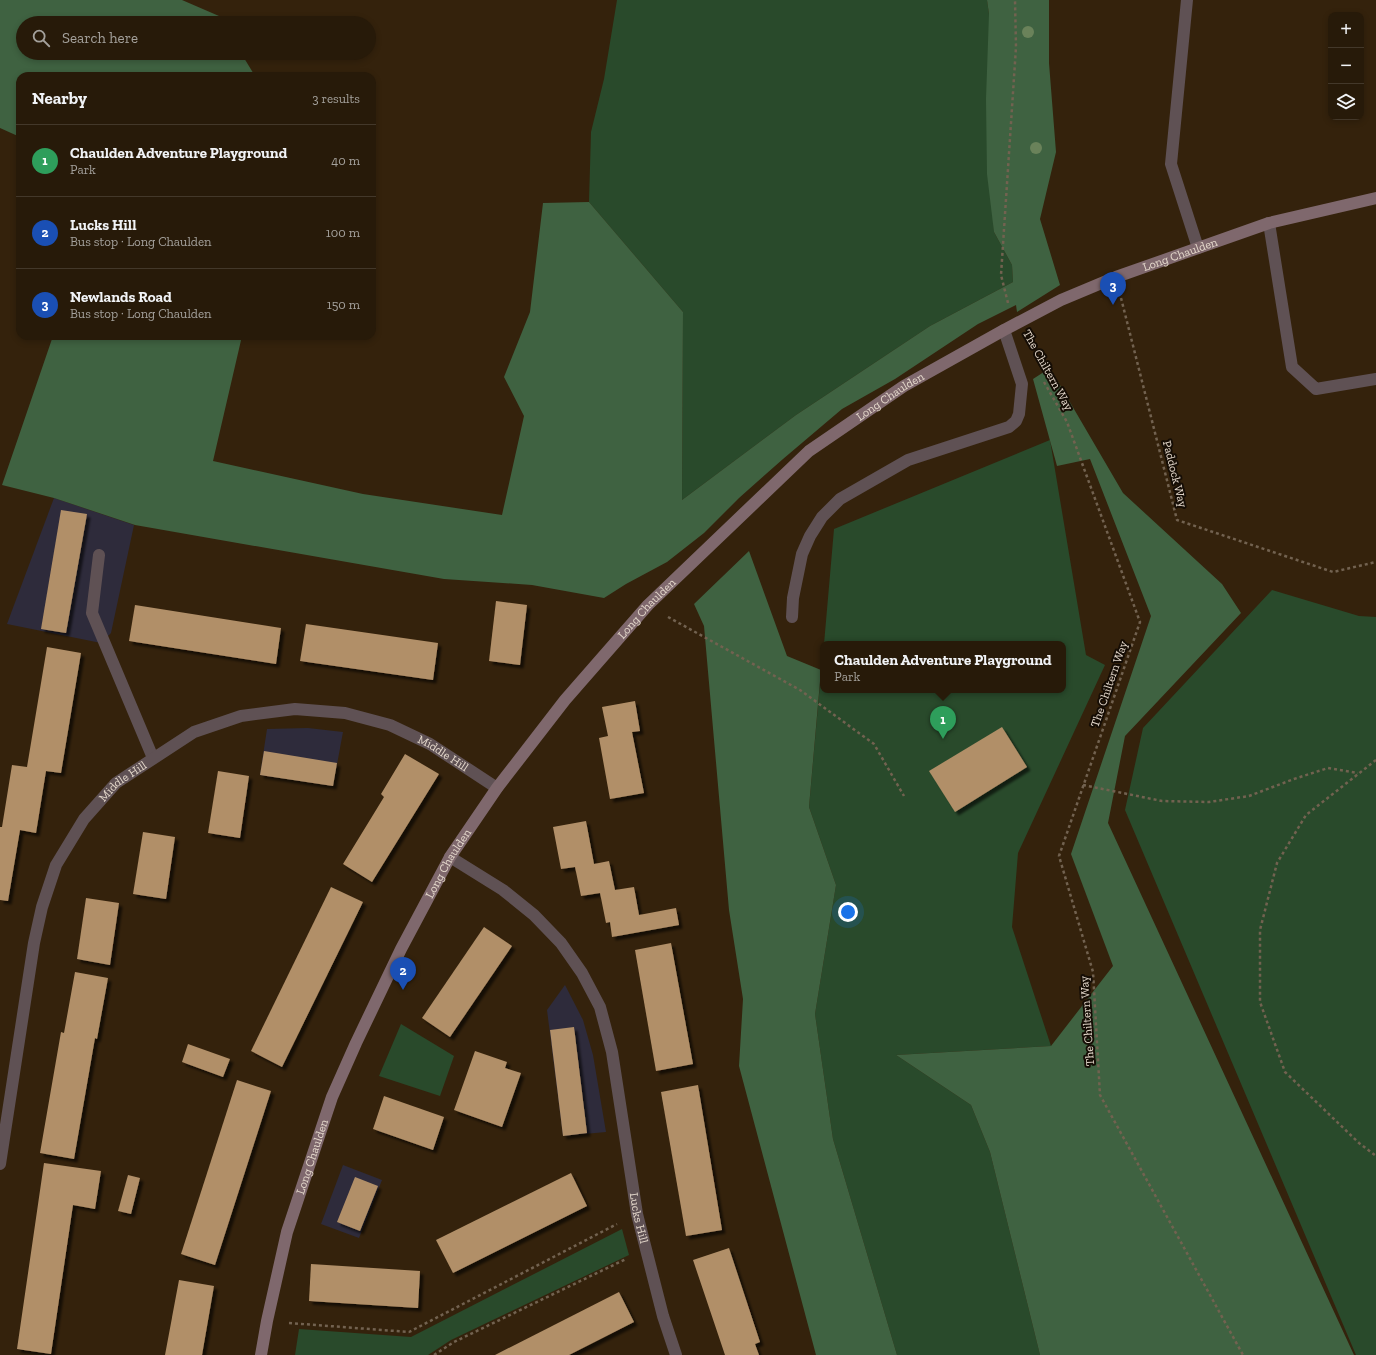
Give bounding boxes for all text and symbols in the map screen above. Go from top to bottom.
map controls [1328,12,1364,120]
button: + [1328,12,1364,48]
search box [16,16,376,60]
icon: search [30,27,52,49]
text: Search here [62,29,138,47]
button: − [1328,48,1364,84]
button: layers [1328,84,1364,120]
text: Nearby [32,88,87,108]
text: 3 results [312,91,360,106]
text: Chaulden Adventure Playground [70,144,287,162]
text: 1 [42,153,48,168]
text: 40 m [331,153,360,168]
text: Park [70,162,96,177]
text: Lucks Hill [70,216,136,234]
text: 2 [42,225,48,240]
text: 100 m [326,225,360,240]
text: Bus stop · Long Chaulden [70,234,212,249]
street label: Long Chaulden [1141,235,1219,274]
pin: 3 [1100,272,1126,305]
text: Newlands Road [70,288,172,306]
text: 3 [42,297,48,312]
text: 150 m [327,297,360,312]
text: Bus stop · Long Chaulden [70,306,212,321]
street label: The Chiltern Way [1020,327,1076,414]
street label: Long Chaulden [853,369,927,424]
street label: Paddock Way [1160,439,1190,510]
street label: Long Chaulden [615,575,679,642]
street label: The Chiltern Way [1088,638,1131,729]
popup [820,641,1066,693]
text: Chaulden Adventure Playground [834,651,1052,669]
text: Park [834,669,860,684]
pin: 1 [930,706,956,739]
street label: Middle Hill [415,732,471,774]
street label: Middle Hill [96,758,149,805]
street label: Long Chaulden [422,826,474,901]
your location [838,902,858,922]
pin: 2 [390,957,416,990]
street label: The Chiltern Way [1077,975,1097,1067]
street label: Long Chaulden [293,1117,331,1196]
street label: Lucks Hill [627,1192,651,1245]

